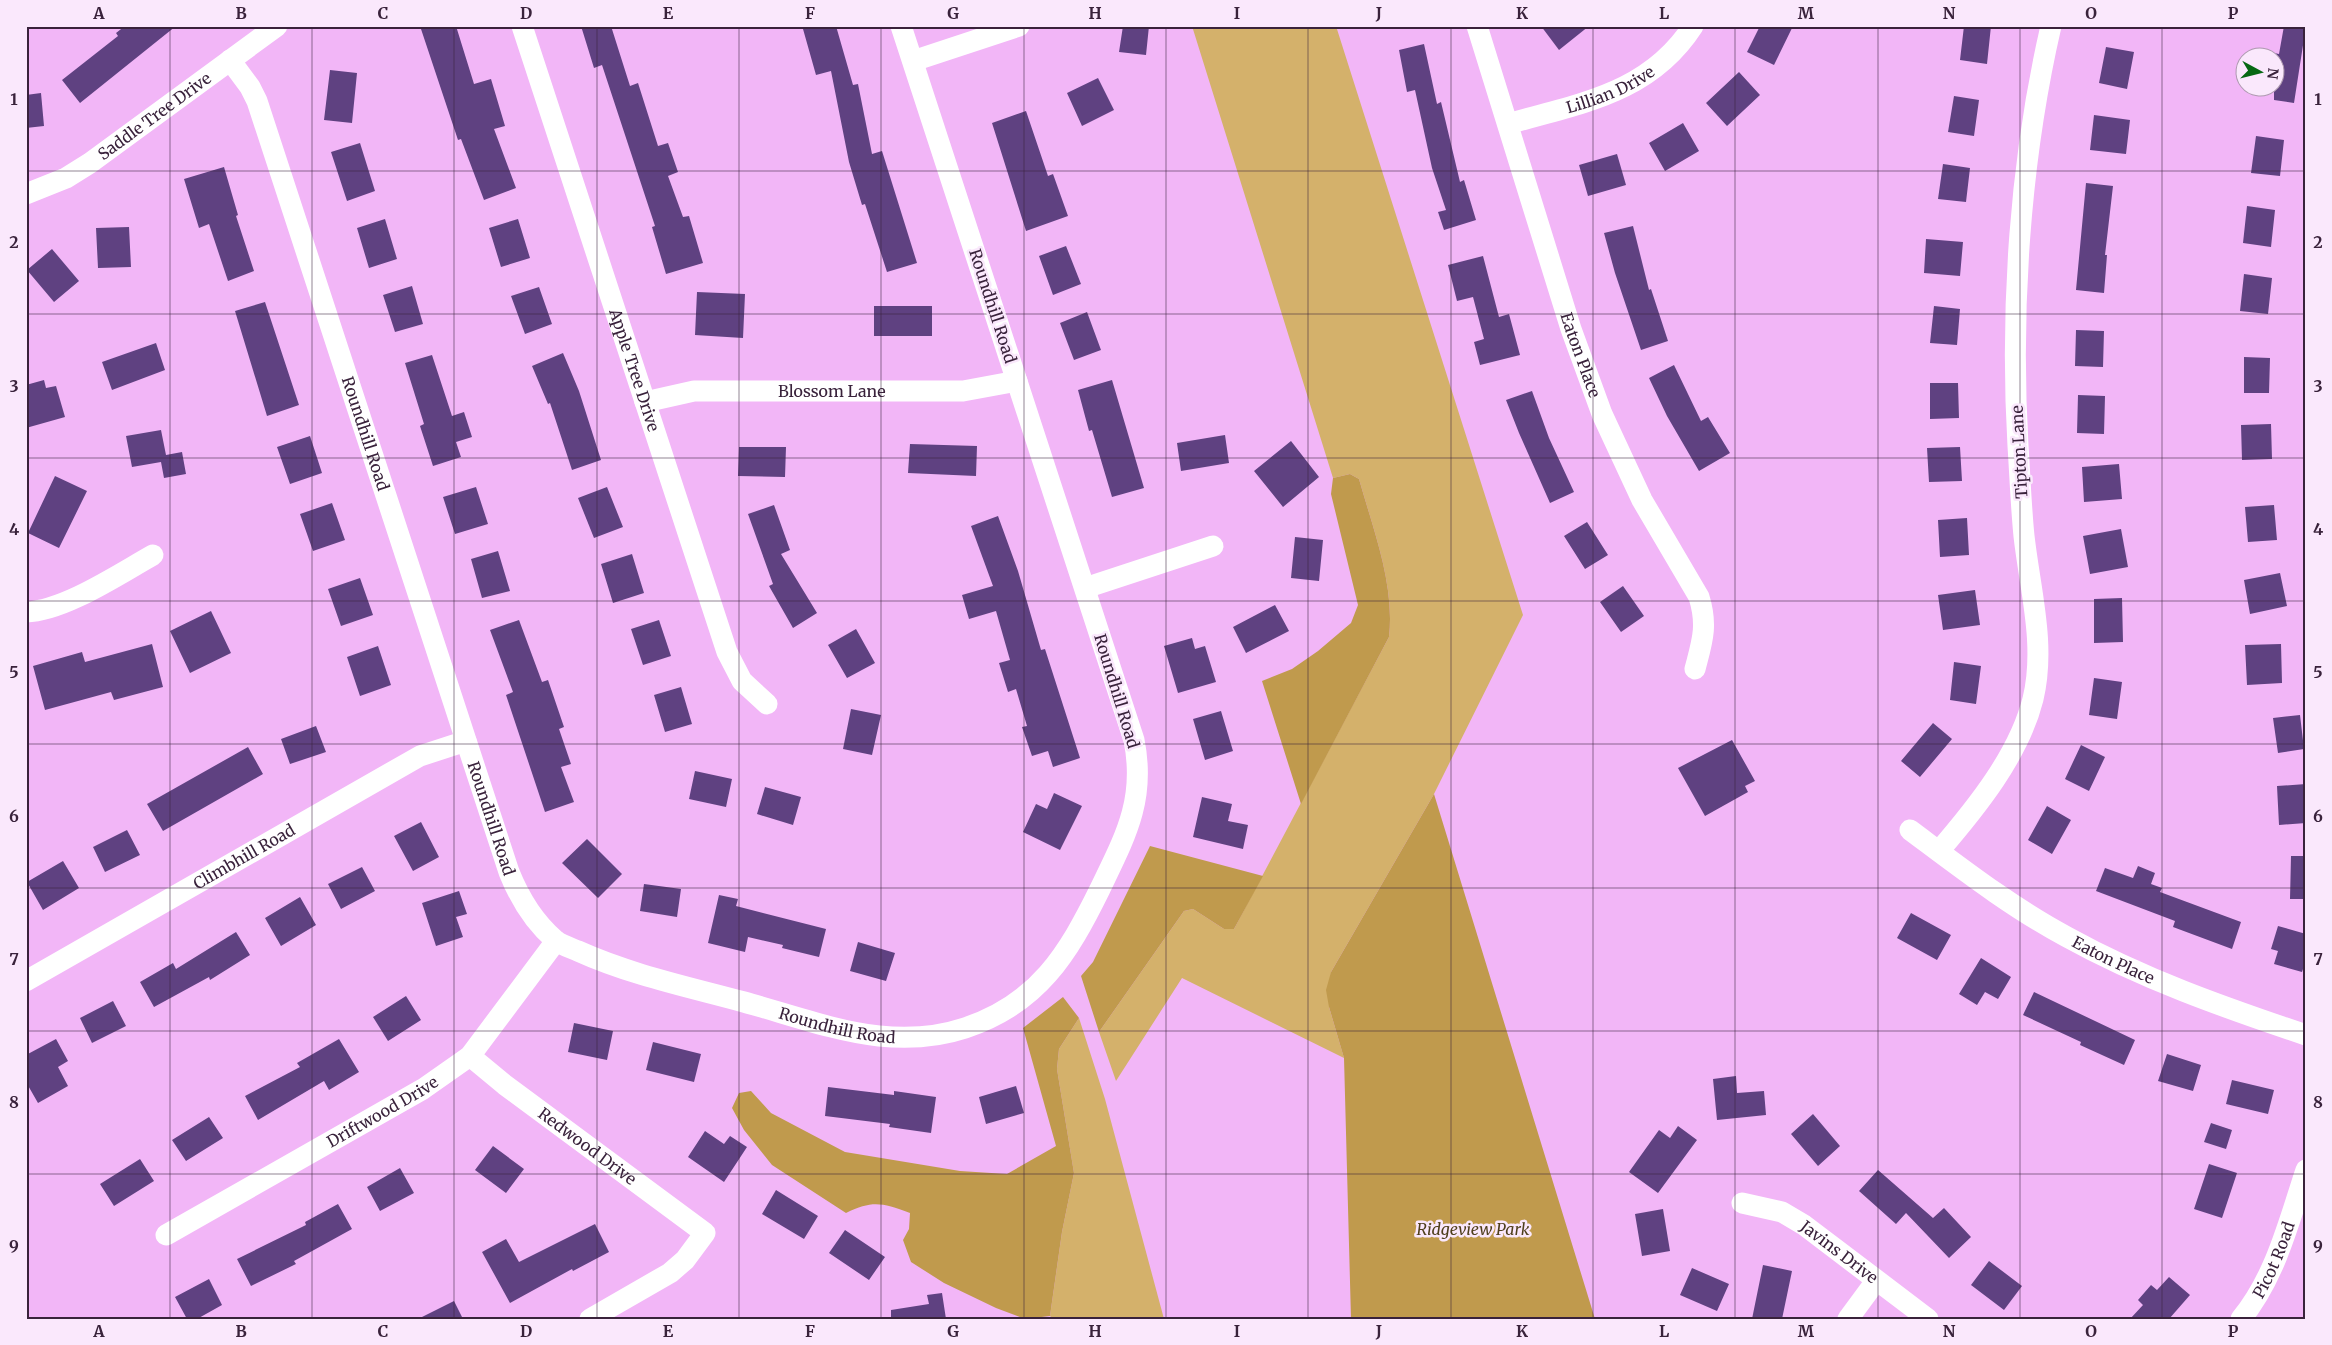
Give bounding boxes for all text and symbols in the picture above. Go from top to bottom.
text: A [92,3,105,23]
text: B [235,3,247,23]
text: C [378,3,388,23]
text: D [520,3,532,23]
text: E [663,3,674,23]
text: F [805,3,815,23]
text: G [947,3,959,23]
text: H [1088,3,1102,23]
text: I [1234,3,1240,23]
text: J [1375,3,1382,23]
text: K [1516,3,1528,23]
text: L [1659,3,1669,23]
text: M [1798,3,1815,23]
text: N [1943,3,1956,23]
text: O [2085,3,2097,23]
text: P [2228,3,2239,23]
north arrow [2234,48,2284,98]
street label: Lillian Drive [1564,61,1658,117]
text: N [2263,67,2283,80]
street label: Saddle Tree Drive [94,68,215,164]
text: 1 [10,89,18,109]
text: 1 [2314,89,2322,109]
text: 2 [9,232,19,252]
text: 2 [2313,232,2323,252]
street label: Roundhill Road [965,246,1021,366]
street label: Apple Tree Drive [605,305,664,434]
street label: Eaton Place [1557,310,1605,400]
street label: Roundhill Road [338,374,394,493]
text: 3 [9,376,19,396]
text: 3 [2313,376,2323,396]
street label: Blossom Lane [778,381,886,401]
street label: Tipton Lane [2007,405,2031,499]
text: 4 [9,519,19,539]
text: 4 [2313,519,2323,539]
street label: Roundhill Road [1090,631,1144,751]
text: 5 [9,662,19,682]
text: 5 [2313,662,2323,682]
street label: Roundhill Road [464,759,520,878]
text: 6 [9,806,19,826]
text: 6 [2313,806,2323,826]
street label: Climbhill Road [189,819,299,893]
street label: Eaton Place [2069,932,2158,988]
text: 7 [9,949,19,969]
text: 7 [2313,949,2323,969]
street label: Roundhill Road [777,1003,896,1047]
street label: Driftwood Drive [323,1072,442,1152]
text: 8 [9,1092,19,1112]
text: 8 [2313,1092,2323,1112]
street label: Redwood Drive [534,1103,641,1189]
street label: Javins Drive [1796,1215,1882,1288]
park label: Ridgeview Park [1417,1219,1530,1239]
street label: Picot Road [2248,1219,2299,1302]
text: 9 [9,1236,19,1256]
text: 9 [2313,1236,2323,1256]
text: A [92,1321,105,1341]
text: B [235,1321,247,1341]
text: C [378,1321,388,1341]
text: D [520,1321,532,1341]
text: E [663,1321,674,1341]
text: F [805,1321,815,1341]
text: G [947,1321,959,1341]
text: H [1088,1321,1102,1341]
text: I [1234,1321,1240,1341]
text: J [1375,1321,1382,1341]
text: K [1516,1321,1528,1341]
text: L [1659,1321,1669,1341]
text: M [1798,1321,1815,1341]
text: N [1943,1321,1956,1341]
text: O [2085,1321,2097,1341]
text: P [2228,1321,2239,1341]

